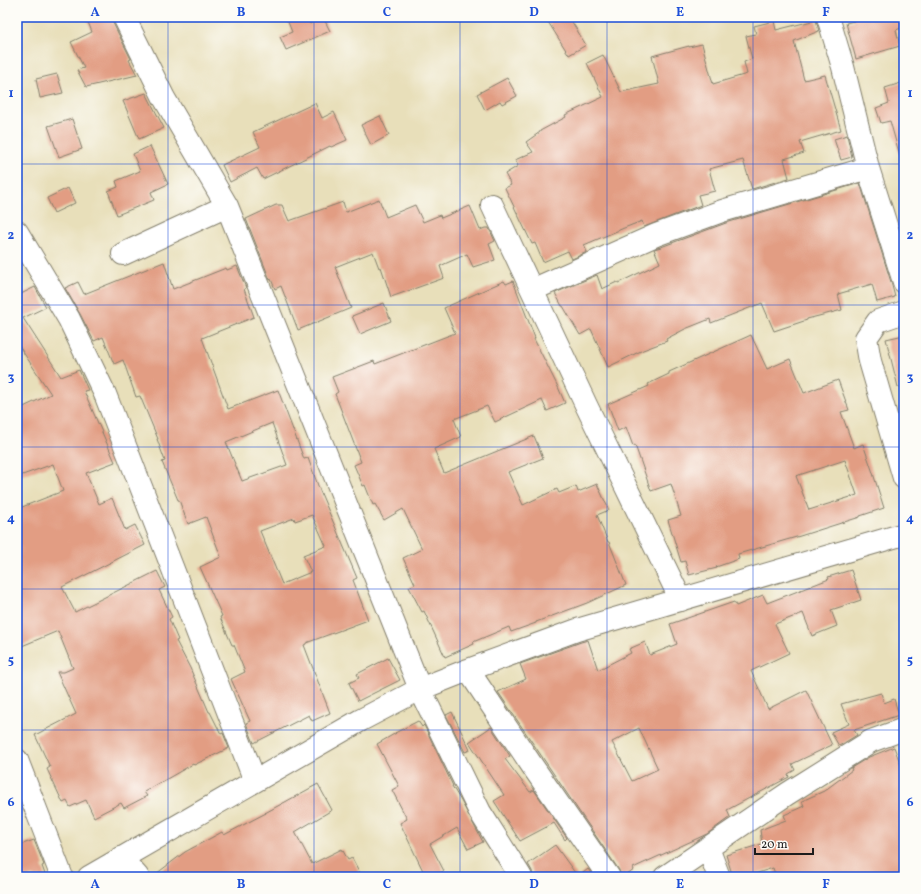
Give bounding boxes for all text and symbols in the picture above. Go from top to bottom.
text: A [90,4,100,22]
text: B [237,4,246,22]
text: C [383,4,391,22]
text: D [529,4,539,22]
text: E [676,4,684,22]
text: F [822,4,830,22]
text: 1 [8,85,14,103]
text: 1 [907,85,913,103]
text: 2 [8,227,15,245]
text: 2 [907,227,914,245]
text: 3 [8,369,15,387]
text: 3 [907,369,914,387]
text: 4 [7,510,15,528]
text: 4 [906,510,914,528]
text: 5 [8,652,14,670]
text: 5 [907,652,913,670]
text: 6 [7,794,15,812]
text: 6 [906,794,914,812]
scale bar [755,830,813,856]
text: 20 m [761,837,788,853]
text: A [90,876,100,894]
text: B [237,876,246,894]
text: C [383,876,391,894]
text: D [529,876,539,894]
text: E [676,876,684,894]
text: F [822,876,830,894]

